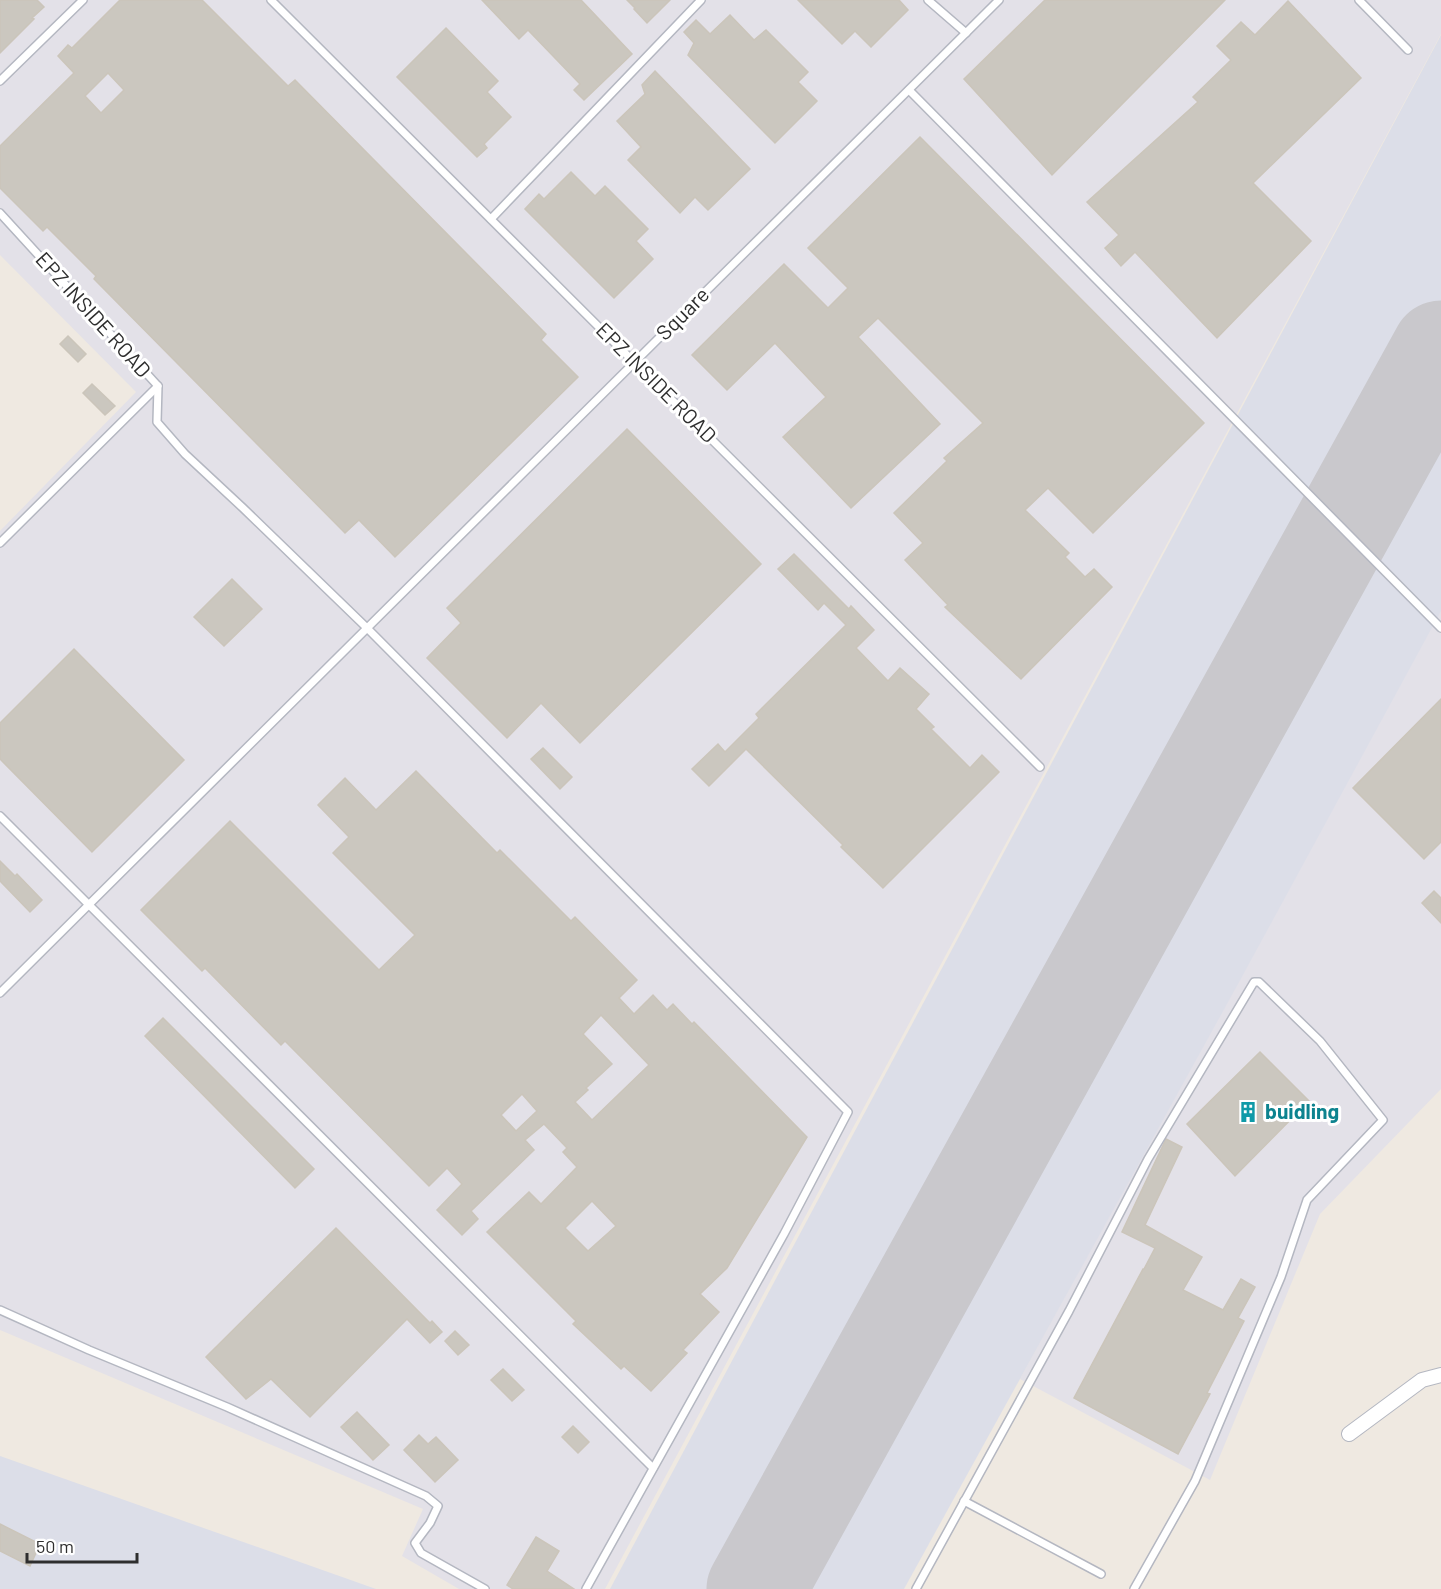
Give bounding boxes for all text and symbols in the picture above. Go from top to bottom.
street label: EPZ INSIDE ROAD [31,246,157,382]
street label: Square [650,281,714,345]
street label: EPZ INSIDE ROAD [592,317,722,447]
place label: buidling [1265,1098,1339,1123]
building icon: buidling [1236,1100,1260,1124]
scale bar [27,1526,136,1564]
text: 50 m [36,1535,74,1557]

